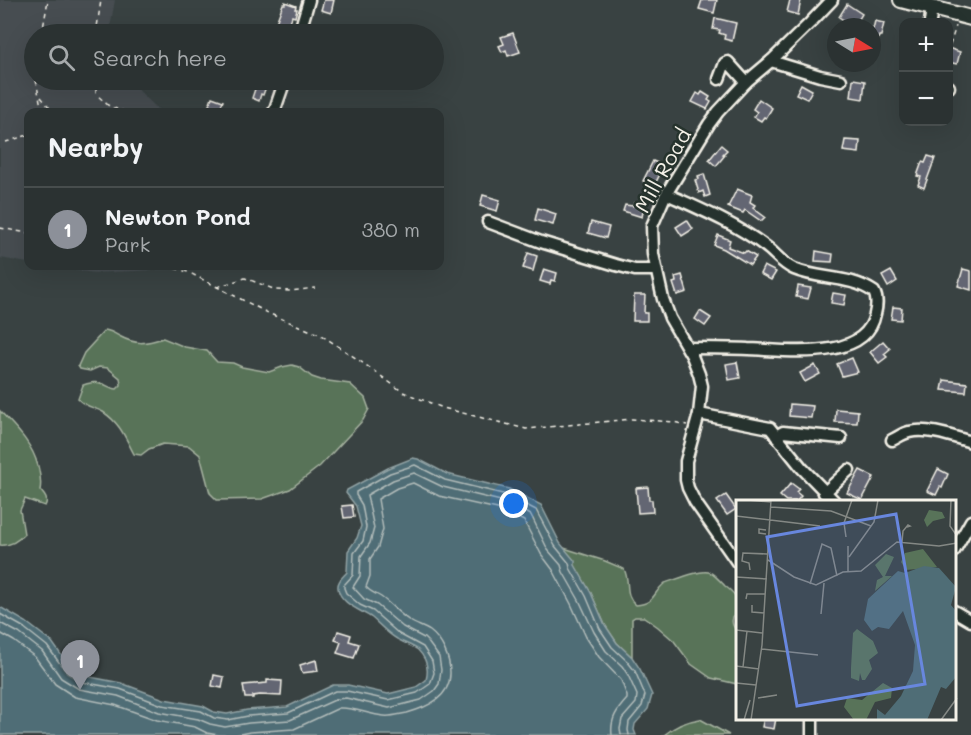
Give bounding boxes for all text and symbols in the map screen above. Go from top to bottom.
north arrow [827,18,881,72]
map controls [899,18,953,126]
button: + [899,18,953,72]
search box [24,24,444,90]
icon: search [45,41,78,74]
text: Search here [93,43,227,72]
button: − [899,72,953,126]
street label: Mill Road [628,123,696,217]
text: Nearby [48,130,143,164]
text: Newton Pond [105,202,250,231]
text: 1 [63,216,72,242]
text: 380 m [362,216,420,242]
text: Park [105,231,150,257]
your location [499,489,528,518]
inset map [736,500,956,720]
pin: 1 [60,640,100,690]

